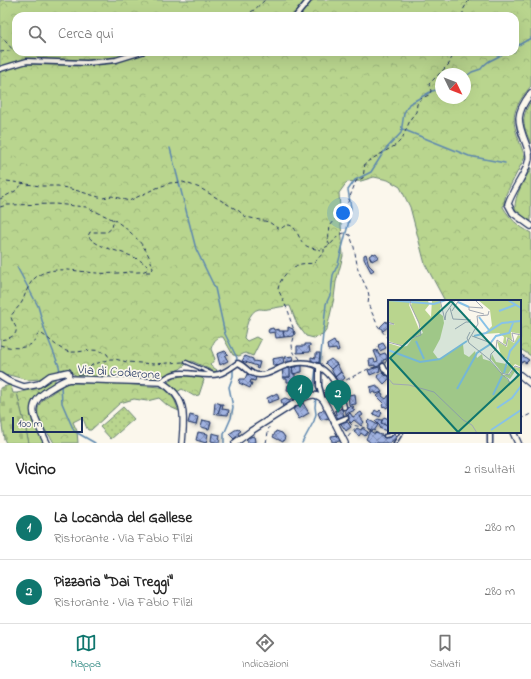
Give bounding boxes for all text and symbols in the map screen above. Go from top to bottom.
search box [12,12,519,56]
icon: search [26,23,48,45]
text: Cerca qui [58,23,114,45]
north arrow [435,68,471,104]
your location [333,203,353,223]
inset map [388,300,521,433]
street label: Via di Coderone [76,360,161,385]
pin: 1 [287,375,313,408]
pin: 2 [325,380,351,413]
scale bar [12,415,83,434]
text: 100 m [18,416,42,432]
text: Vicino [16,457,56,482]
text: 2 risultati [465,460,515,479]
text: La Locanda del Gallese [54,507,192,529]
text: 1 [27,518,31,537]
text: 280 m [485,518,515,537]
text: Ristorante · Via Fabio Filzi [54,529,193,548]
text: Pizzaria "Dai Treggi" [54,571,173,593]
text: 2 [26,582,32,601]
text: 280 m [485,582,515,601]
text: Ristorante · Via Fabio Filzi [54,593,193,612]
tab: Mappa [71,632,101,672]
tab: Indicazioni [242,632,289,672]
tab: Salvati [430,632,460,672]

